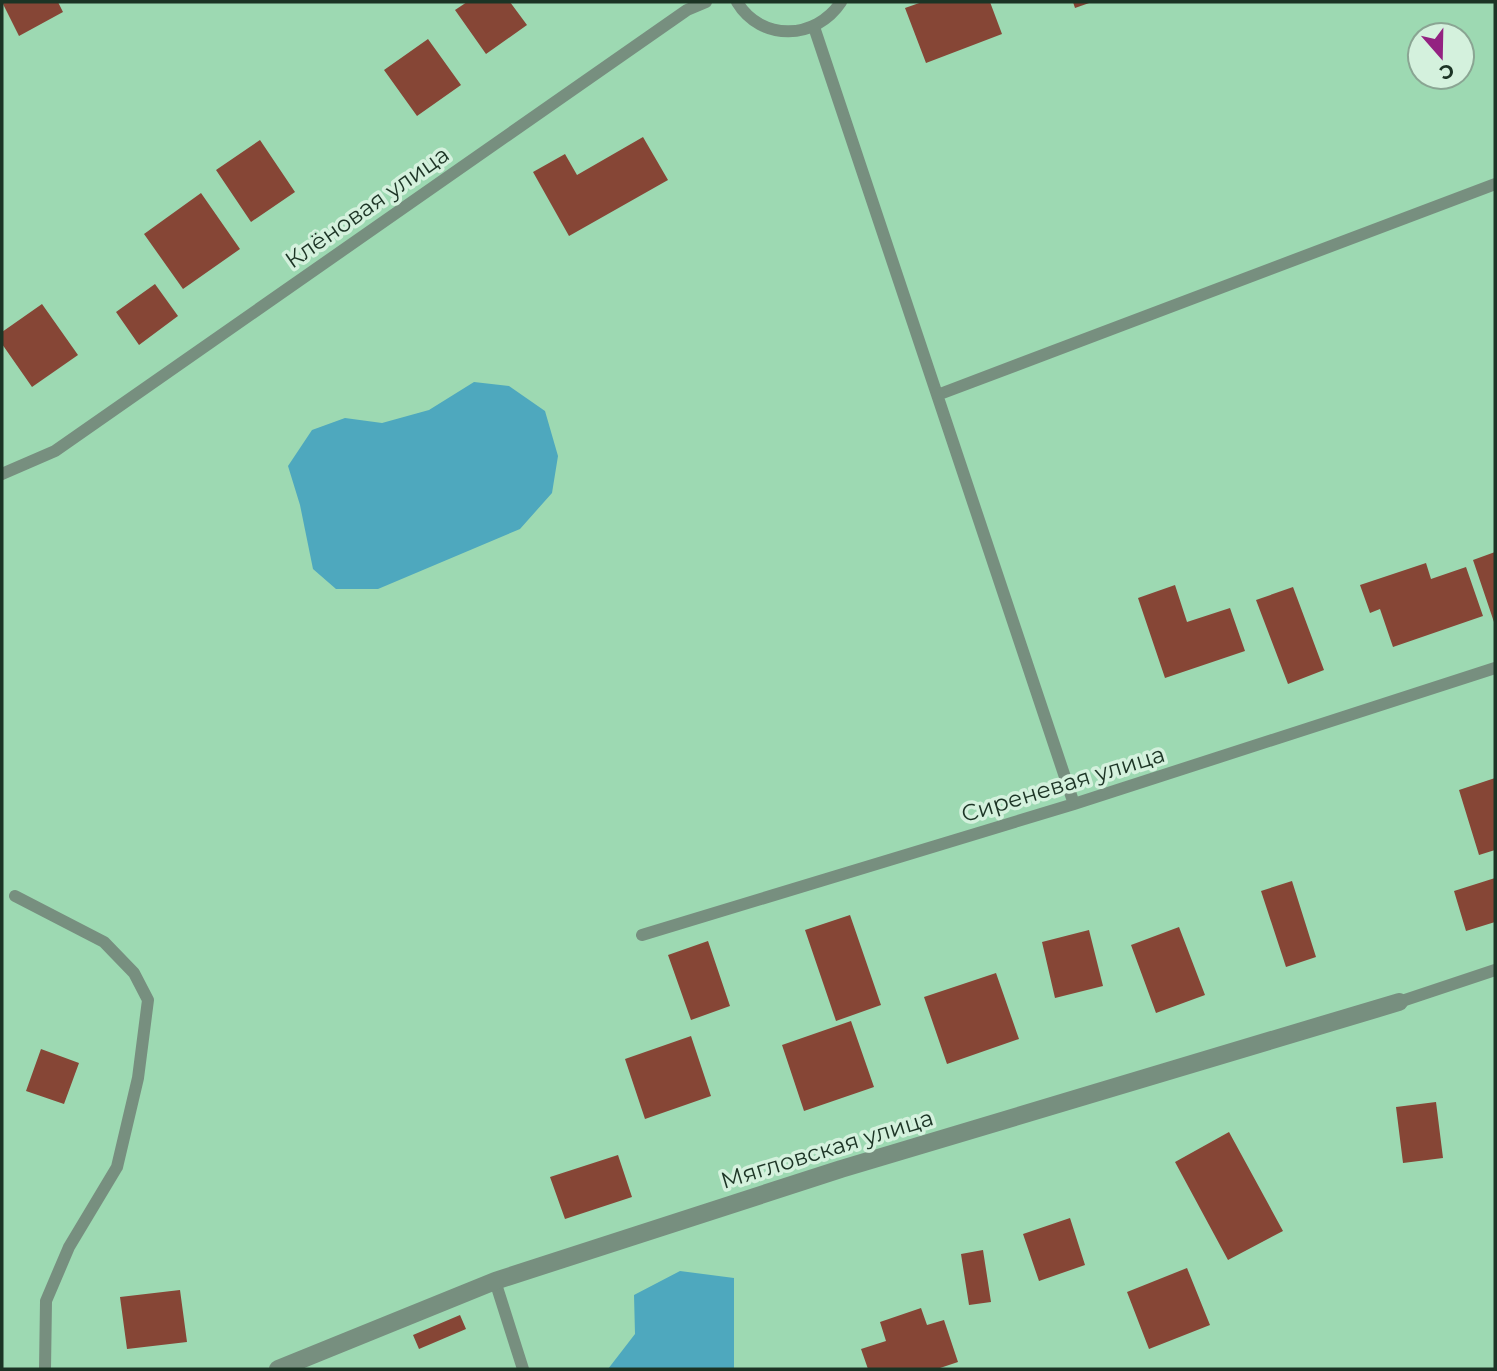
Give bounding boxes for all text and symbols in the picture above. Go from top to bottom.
north arrow [1406,21,1476,91]
text: С [1436,58,1457,85]
street label: Клёновая улица [280,140,454,274]
street label: Сиреневая улица [958,740,1168,828]
street label: Мягловская улица [717,1103,937,1195]

